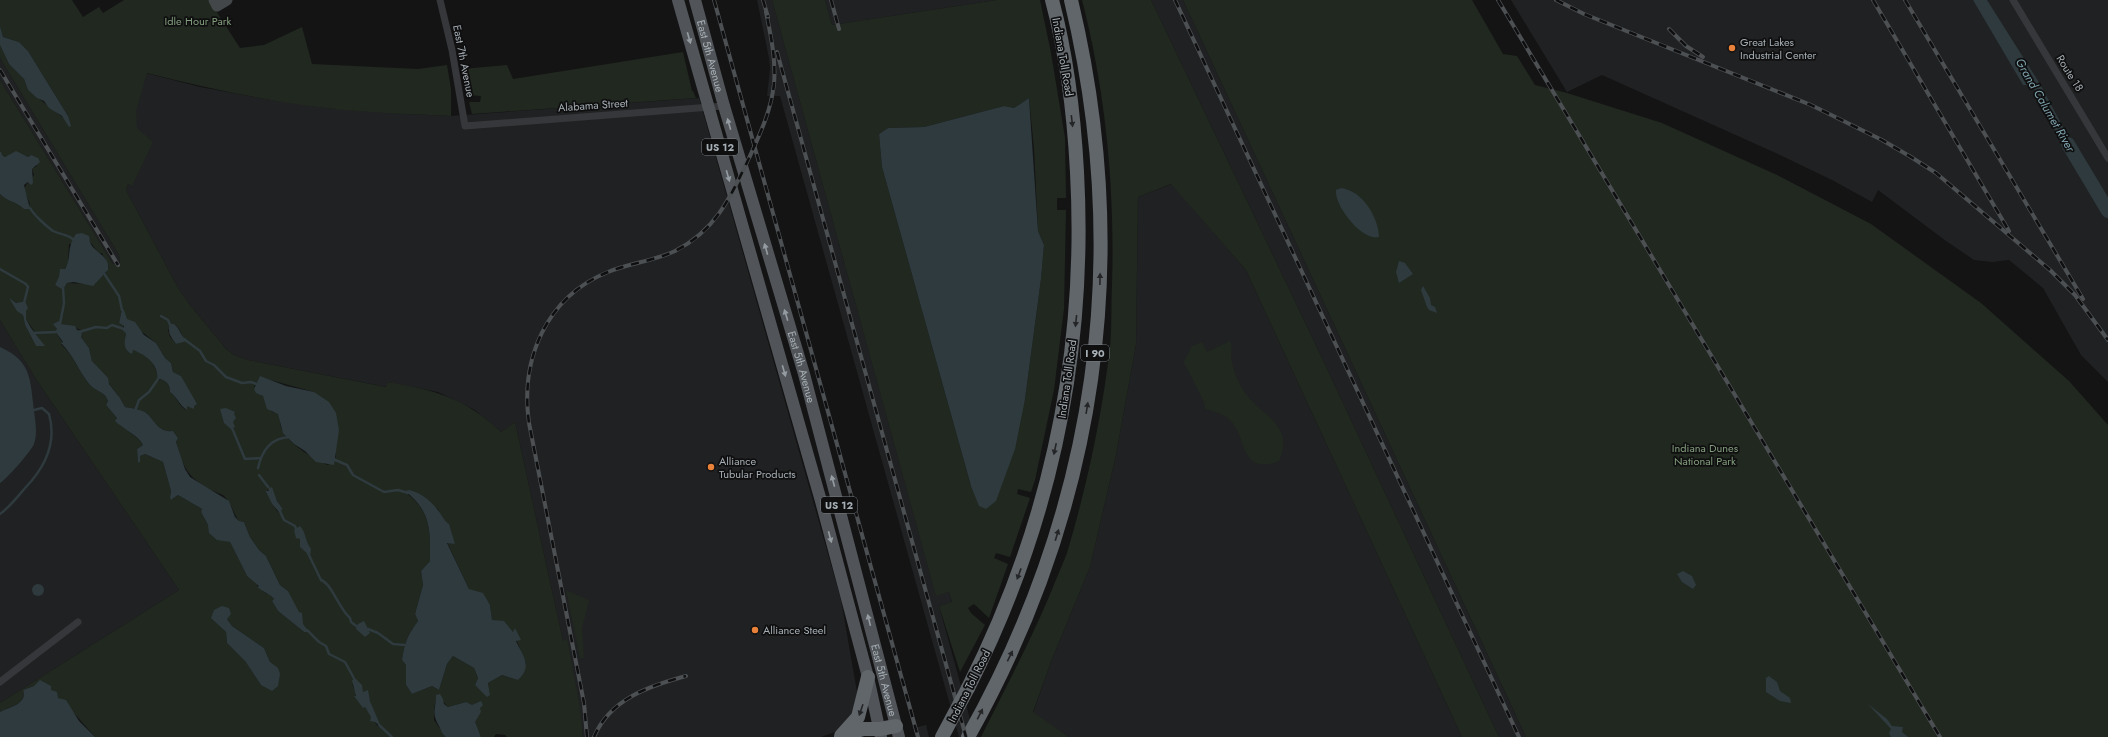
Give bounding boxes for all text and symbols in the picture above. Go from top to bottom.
park label: Idle Hour Park [165,13,232,29]
street label: Indiana Toll Road [1048,17,1078,97]
street label: East 5th Avenue [693,18,728,94]
street label: East 7th Avenue [449,23,479,99]
one-way arrow [686,31,692,44]
place label: Great Lakes Industrial Center [1740,34,1817,63]
marker: Great Lakes Industrial Center [1727,43,1737,53]
street label: Route 18 [2052,52,2088,94]
water label: Grand Calumet River [2011,55,2080,156]
street label: Alabama Street [557,95,629,115]
one-way arrow [1069,115,1076,127]
one-way arrow [726,118,732,130]
road number: US 12 [702,139,738,155]
one-way arrow [725,170,731,182]
one-way arrow [763,242,769,254]
one-way arrow [1097,272,1103,285]
one-way arrow [783,309,789,321]
one-way arrow [1072,315,1079,327]
street label: East 5th Avenue [784,329,819,405]
street label: Indiana Toll Road [1054,339,1080,419]
road number: I 90 [1081,345,1109,361]
one-way arrow [781,365,787,377]
one-way arrow [1084,402,1090,415]
park label: Indiana Dunes National Park [1672,440,1739,469]
one-way arrow [1052,443,1058,455]
place label: Alliance Tubular Products [719,453,796,482]
marker: Alliance Tubular Products [706,462,716,472]
one-way arrow [830,474,836,486]
road number: US 12 [821,497,857,513]
one-way arrow [1054,528,1060,540]
one-way arrow [827,531,833,543]
one-way arrow [1016,568,1022,580]
one-way arrow [866,614,872,626]
place label: Alliance Steel [763,622,826,638]
marker: Alliance Steel [750,625,760,635]
street label: East 5th Avenue [867,642,901,718]
street label: Indiana Toll Road [944,647,994,725]
one-way arrow [1006,650,1013,661]
one-way arrow [857,704,863,716]
one-way arrow [977,708,983,720]

